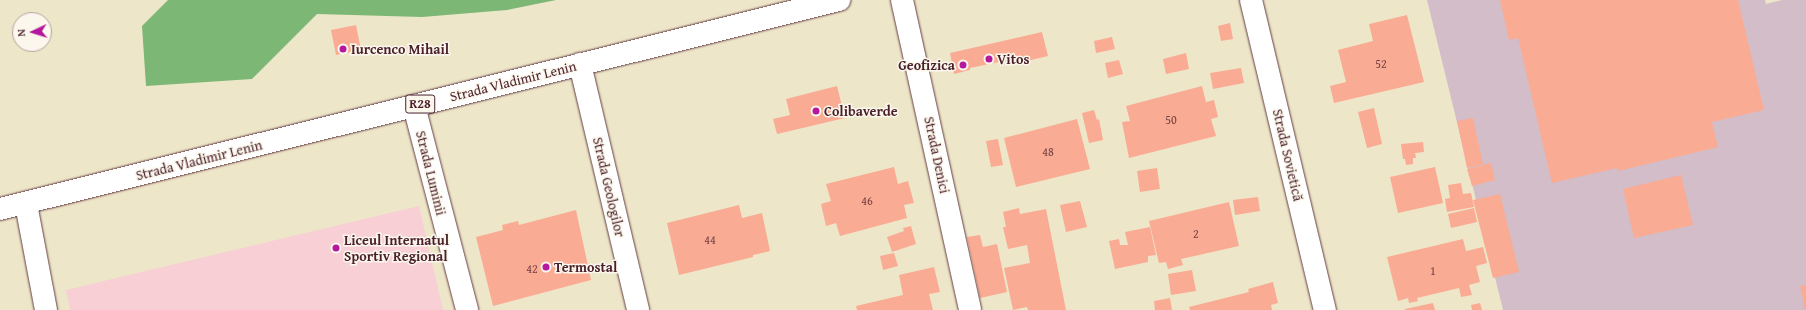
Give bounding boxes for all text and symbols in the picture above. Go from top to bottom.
north arrow [12,12,52,52]
text: N [13,29,29,37]
place label: Iurcenco Mihail [351,41,449,57]
marker: Iurcenco Mihail [338,44,348,54]
place label: Vitos [997,51,1029,67]
marker: Vitos [984,54,994,64]
street label: Strada Vladimir Lenin [448,57,578,105]
place label: Geofizica [898,57,955,73]
house number: 52 [1375,57,1387,71]
marker: Geofizica [958,60,968,70]
road number: R28 [405,93,435,115]
place label: Colibaverde [824,103,898,119]
marker: Colibaverde [811,106,821,116]
street label: Strada Sovietică [1269,107,1307,203]
house number: 50 [1165,113,1177,127]
street label: Strada Denici [921,115,953,195]
street label: Strada Luminii [412,129,450,217]
street label: Strada Geologilor [589,135,629,239]
street label: Strada Vladimir Lenin [134,136,264,184]
house number: 48 [1042,145,1054,159]
house number: 46 [861,194,873,208]
house number: 2 [1193,227,1199,241]
place label: Liceul Internatul Sportiv Regional [344,232,449,264]
house number: 44 [704,233,716,247]
marker: Liceul Internatul Sportiv Regional [331,243,341,253]
place label: Termostal [554,259,617,275]
house number: 42 [526,262,538,276]
marker: Termostal [541,262,551,272]
house number: 1 [1430,264,1436,278]

